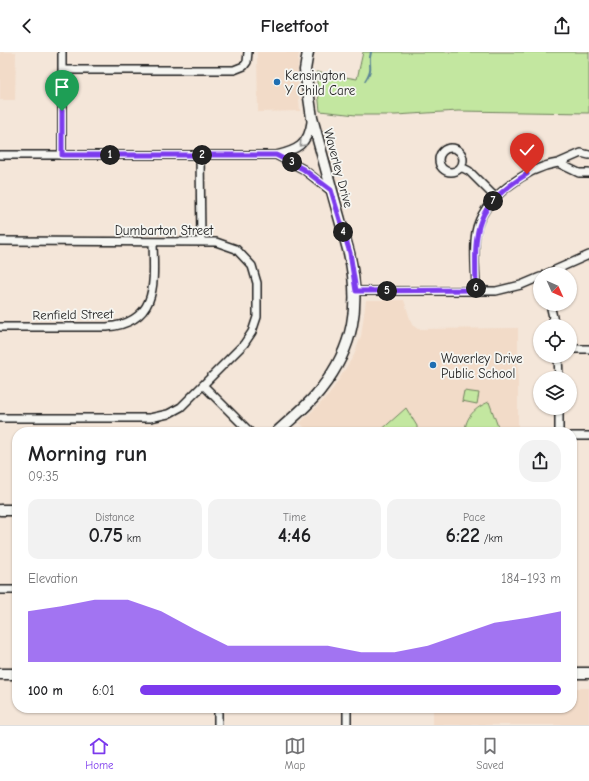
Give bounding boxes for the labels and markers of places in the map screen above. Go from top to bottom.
place label: Kensington Y Child Care [285,68,356,98]
pin [45,70,79,111]
marker: Kensington Y Child Care [272,77,282,87]
pin [510,133,544,174]
pin: 1 [100,145,120,165]
pin: 2 [192,145,212,165]
pin: 3 [282,152,302,172]
pin: 7 [483,191,503,211]
pin: 4 [333,222,353,242]
pin: 6 [466,278,486,298]
pin: 5 [377,281,397,301]
place label: Waverley Drive Public School [441,351,523,381]
marker: Waverley Drive Public School [428,360,438,370]

